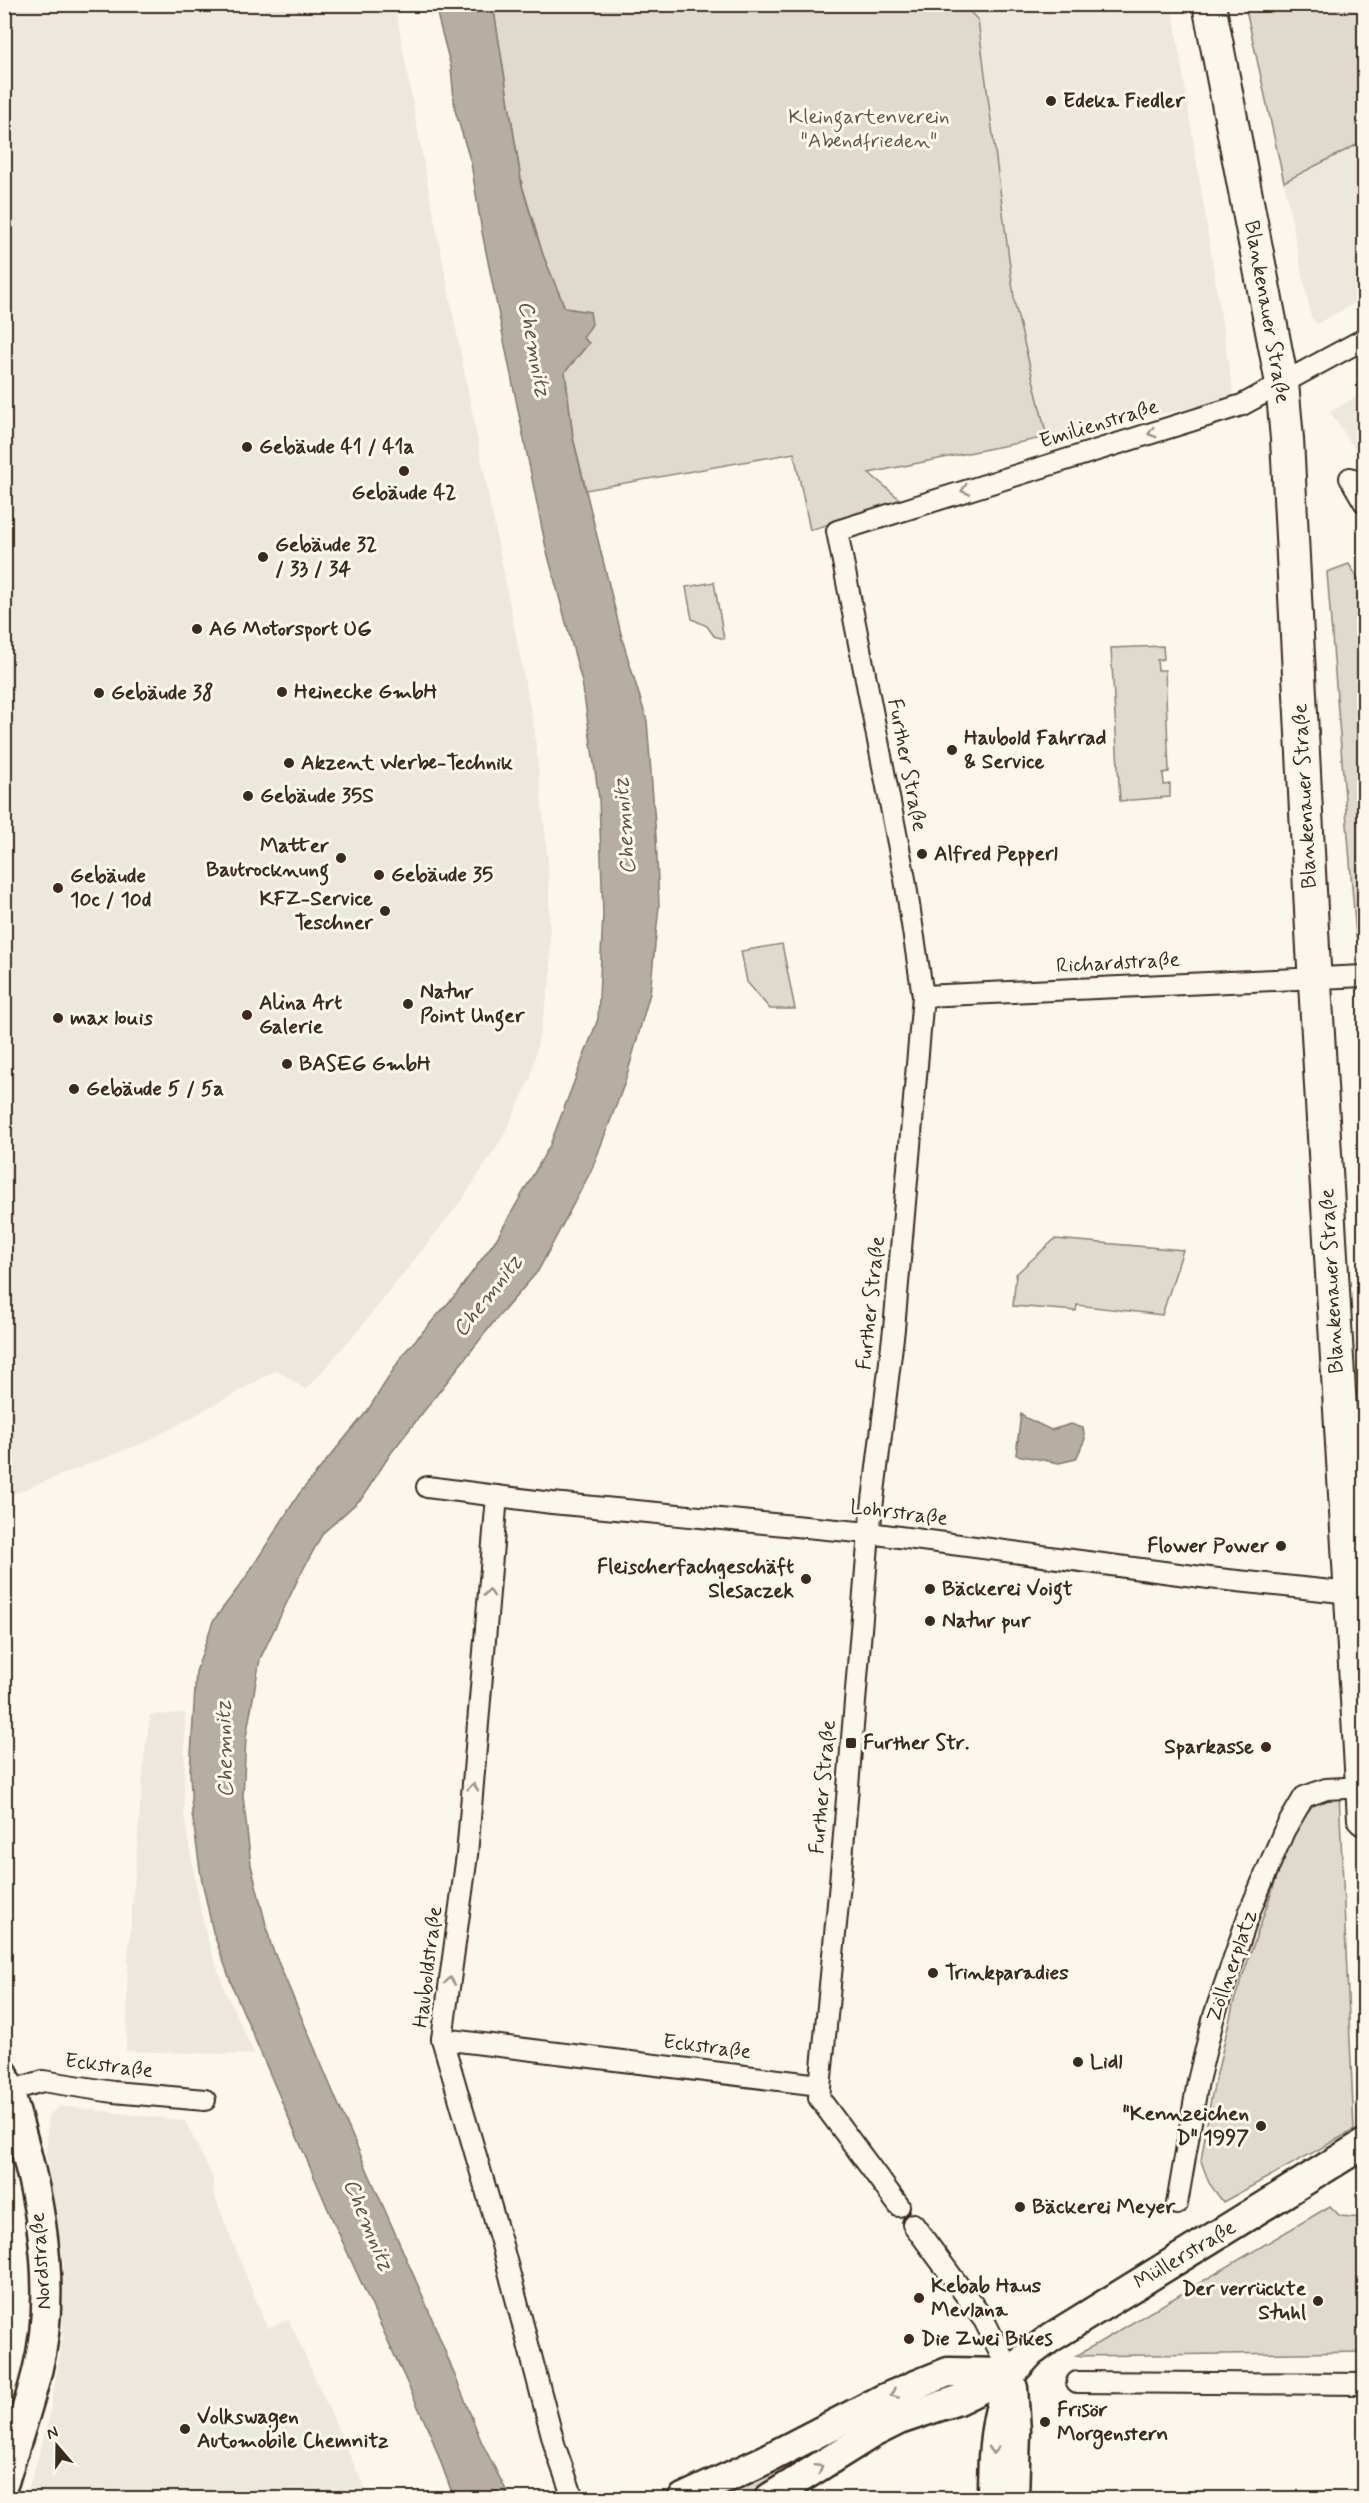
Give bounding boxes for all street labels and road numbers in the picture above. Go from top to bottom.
street label: Blankenauer Straße [1237,218,1297,406]
street label: Emilienstraße [1036,393,1162,455]
street label: Further Straße [880,696,934,834]
street label: Blankenauer Straße [1286,703,1324,889]
street label: Richardstraße [1056,946,1180,980]
street label: Blankenauer Straße [1313,1188,1351,1374]
street label: Further Straße [850,1235,892,1371]
street label: Lohrstraße [849,1493,949,1533]
street label: Further Straße [803,1719,843,1855]
street label: Hauboldstraße [407,1904,449,2030]
street label: Zöllnerplatz [1200,1906,1264,2026]
street label: Eckstraße [661,2028,753,2066]
street label: Eckstraße [63,2047,155,2085]
street label: Nordstraße [24,2211,58,2311]
street label: Müllerstraße [1129,2214,1241,2296]

